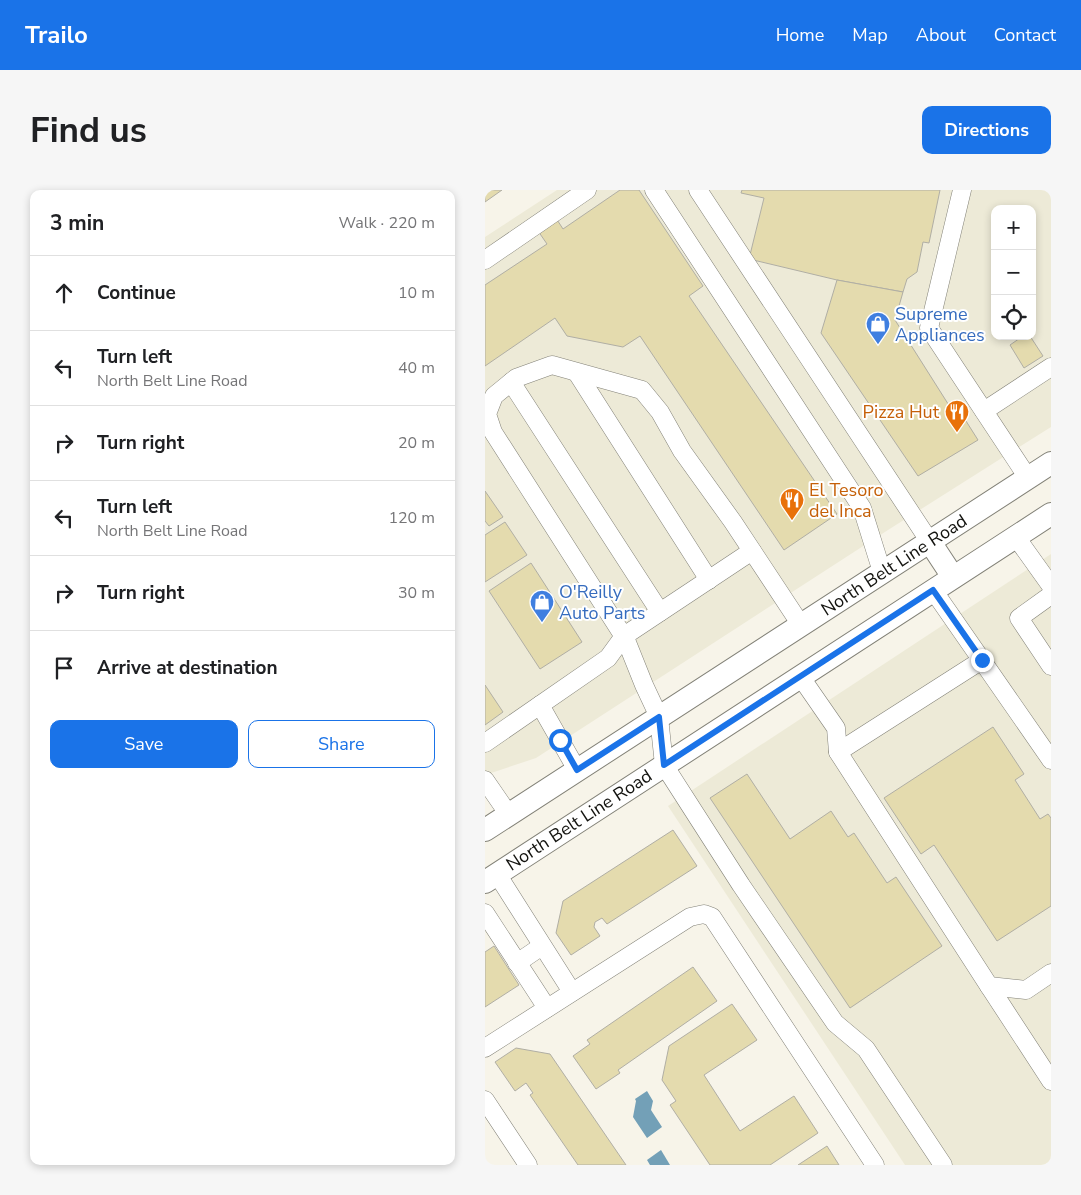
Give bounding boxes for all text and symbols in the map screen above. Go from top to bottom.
text: Trailo [25,19,88,51]
text: Home [776,23,824,47]
text: Map [852,23,888,47]
text: About [916,23,966,47]
text: Contact [994,23,1056,47]
button: Directions [922,106,1051,154]
text: Find us [30,107,147,154]
map controls [991,205,1036,340]
button: + [991,205,1036,250]
text: 3 min [50,209,104,237]
text: Walk · 220 m [339,212,435,234]
button: − [991,250,1036,295]
icon: ahead [50,279,78,307]
text: Continue [97,280,176,306]
text: 10 m [398,282,435,304]
button: locate [991,295,1036,340]
place label: Supreme Appliances [895,302,985,347]
shop icon: Supreme Appliances [865,311,891,345]
text: Turn left [97,344,172,370]
icon: left [50,354,78,382]
text: 40 m [398,357,435,379]
text: North Belt Line Road [97,370,248,392]
restaurant icon: Pizza Hut [944,399,970,433]
place label: Pizza Hut [863,400,940,424]
icon: right [50,429,78,457]
text: Turn right [97,430,184,456]
text: 20 m [398,432,435,454]
place label: El Tesoro del Inca [809,478,884,523]
restaurant icon: El Tesoro del Inca [779,487,805,521]
text: Turn left [97,494,172,520]
icon: left [50,504,78,532]
text: 120 m [388,507,435,529]
street label: North Belt Line Road [816,509,972,621]
text: North Belt Line Road [97,520,248,542]
icon: right [50,579,78,607]
text: Turn right [97,580,184,606]
place label: O'Reilly Auto Parts [559,580,645,625]
text: 30 m [398,582,435,604]
shop icon: O'Reilly Auto Parts [529,589,555,623]
route end [971,649,994,672]
icon: arrive [50,654,78,682]
text: Arrive at destination [97,655,278,681]
button: Save [50,720,238,768]
button: Share [248,720,435,768]
route start [549,729,572,752]
street label: North Belt Line Road [501,764,657,876]

